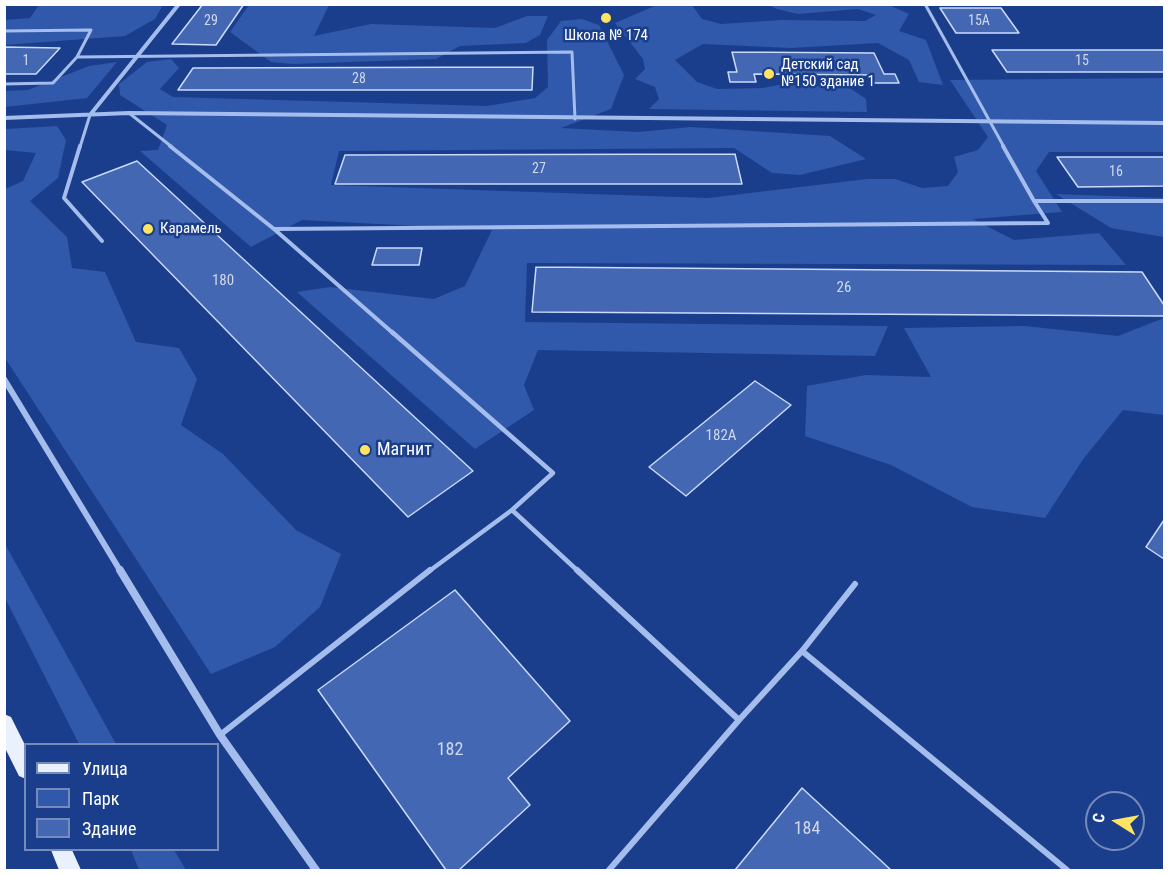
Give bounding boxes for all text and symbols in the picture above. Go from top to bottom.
marker: Школа № 174 [599,11,613,25]
house number: 29 [204,13,218,29]
house number: 15А [968,13,990,29]
place label: Школа № 174 [564,27,648,45]
house number: 1 [23,53,29,69]
house number: 15 [1075,53,1089,69]
place label: Детский сад №150 здание 1 [781,56,875,91]
marker: Детский сад №150 здание 1 [762,67,776,81]
house number: 28 [352,71,366,87]
house number: 27 [532,161,546,177]
house number: 16 [1109,164,1123,180]
place label: Карамель [160,220,222,238]
marker: Карамель [141,222,155,236]
house number: 180 [212,272,234,290]
house number: 26 [837,279,851,297]
house number: 182А [706,427,736,445]
place label: Магнит [377,439,432,461]
marker: Магнит [358,443,372,457]
house number: 182 [437,739,463,761]
legend [24,743,219,851]
text: Улица [82,758,128,779]
text: Парк [82,788,119,809]
north arrow [1085,791,1145,851]
text: С [1089,812,1109,824]
text: Здание [82,818,136,839]
house number: 184 [794,818,820,840]

